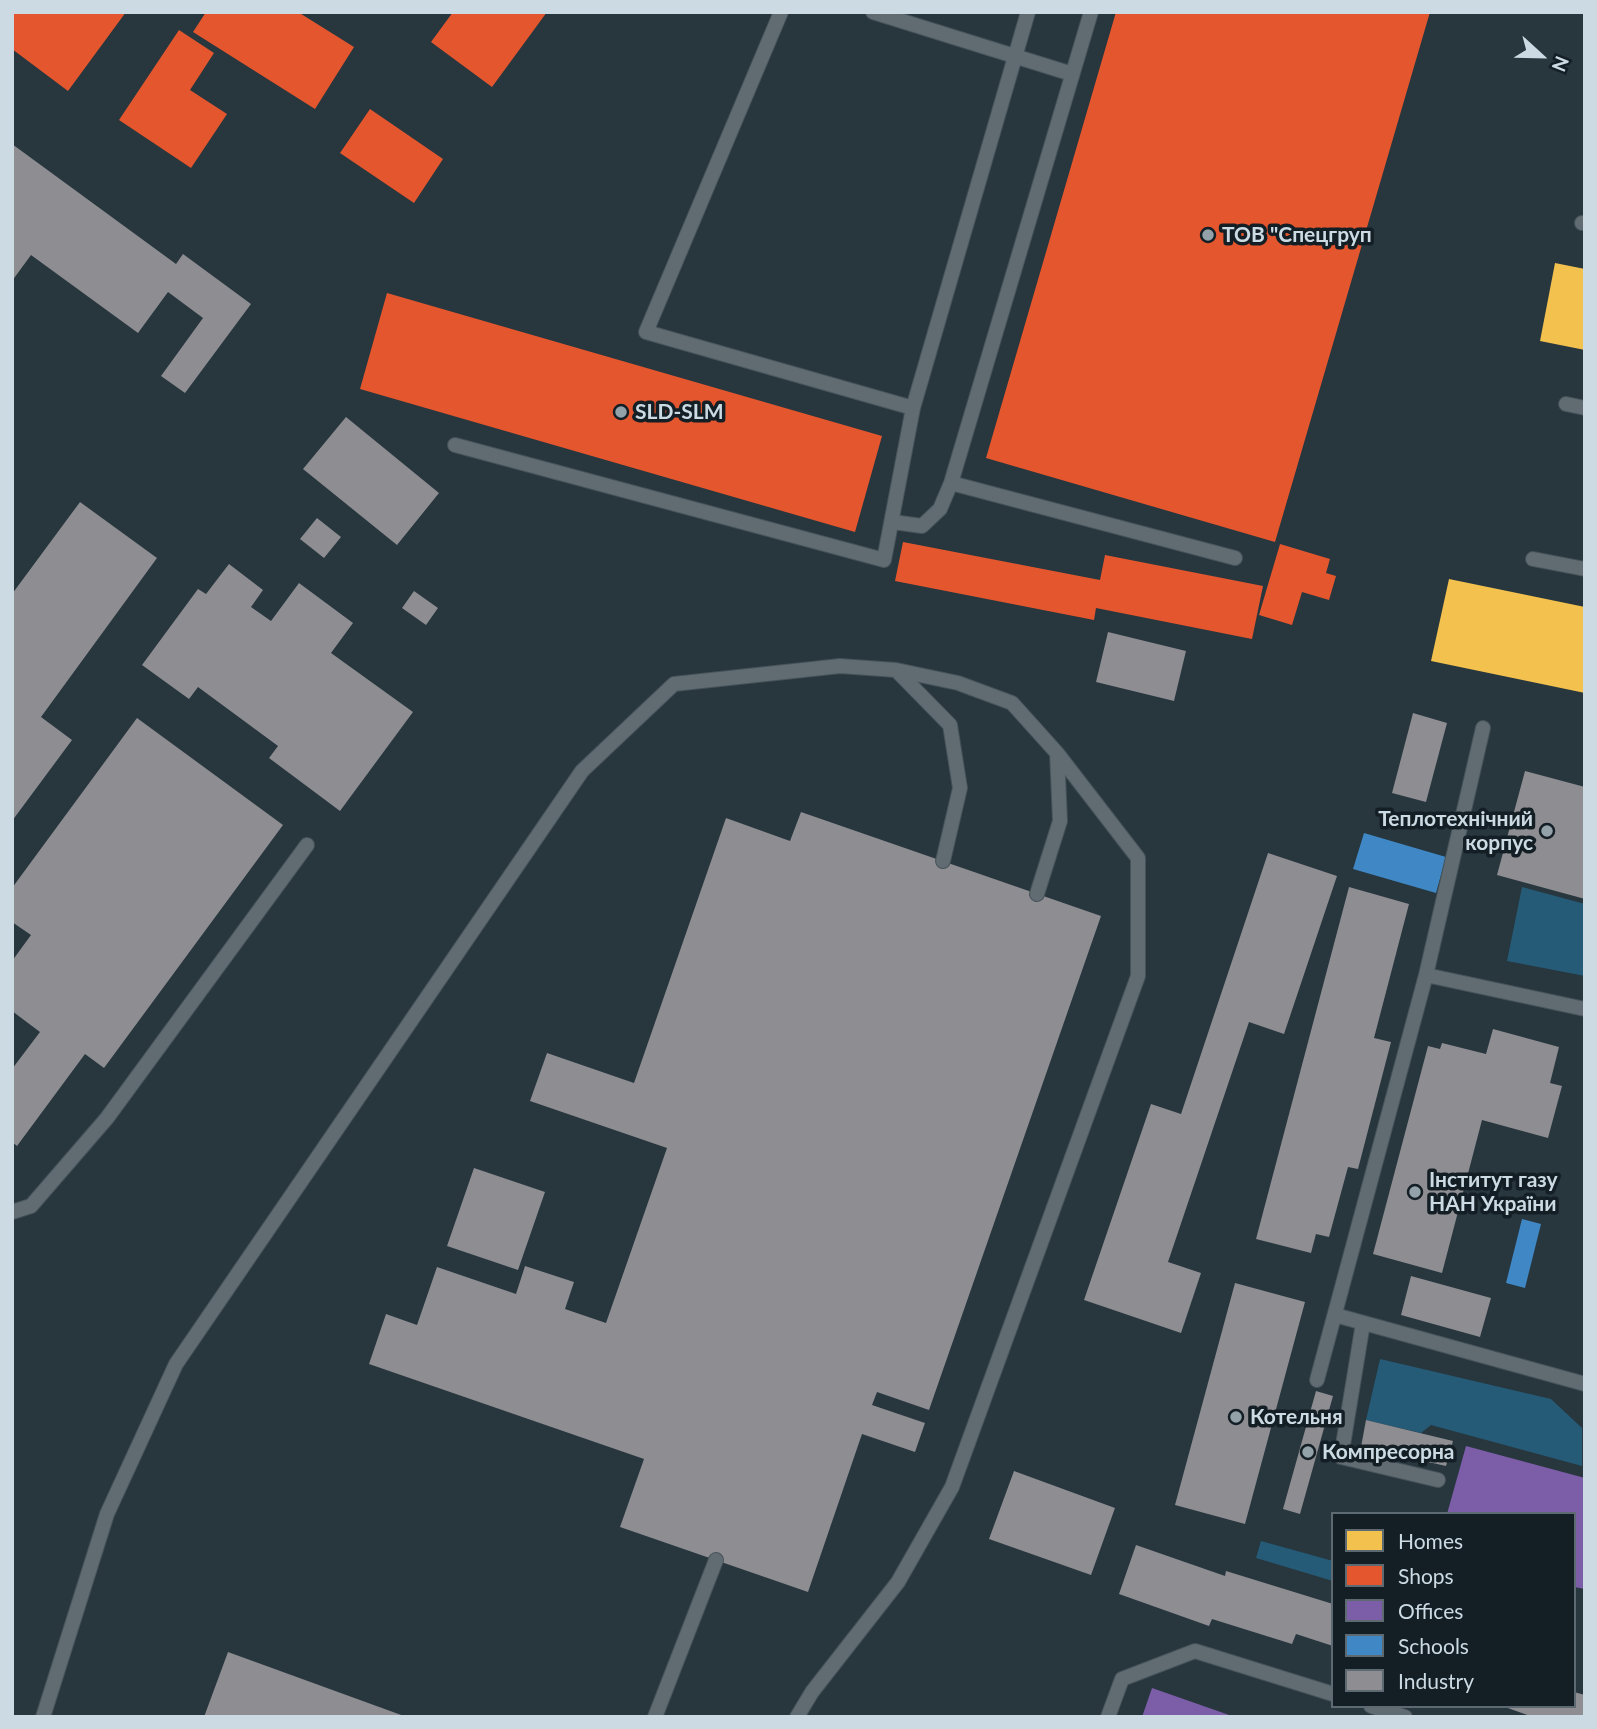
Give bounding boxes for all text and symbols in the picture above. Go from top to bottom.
north arrow [1506,21,1576,91]
text: N [1548,53,1574,75]
place label: ТОВ "Спецгруп [1222,222,1372,248]
marker: ТОВ "Спецгруп [1200,227,1216,243]
place label: SLD-SLM [635,399,724,425]
marker: SLD-SLM [613,404,629,420]
place label: Теплотехнічний корпус [1378,806,1533,856]
marker: Теплотехнічний корпус [1539,823,1555,839]
place label: Інститут газу НАН України [1429,1167,1558,1217]
marker: Інститут газу НАН України [1407,1184,1423,1200]
place label: Котельня [1250,1404,1343,1430]
marker: Котельня [1228,1409,1244,1425]
place label: Компресорна [1322,1439,1455,1465]
marker: Компресорна [1300,1444,1316,1460]
legend [1331,1512,1576,1708]
text: Homes [1398,1528,1463,1553]
text: Shops [1398,1563,1454,1588]
text: Offices [1398,1598,1463,1623]
text: Schools [1398,1633,1469,1658]
text: Industry [1398,1668,1474,1693]

